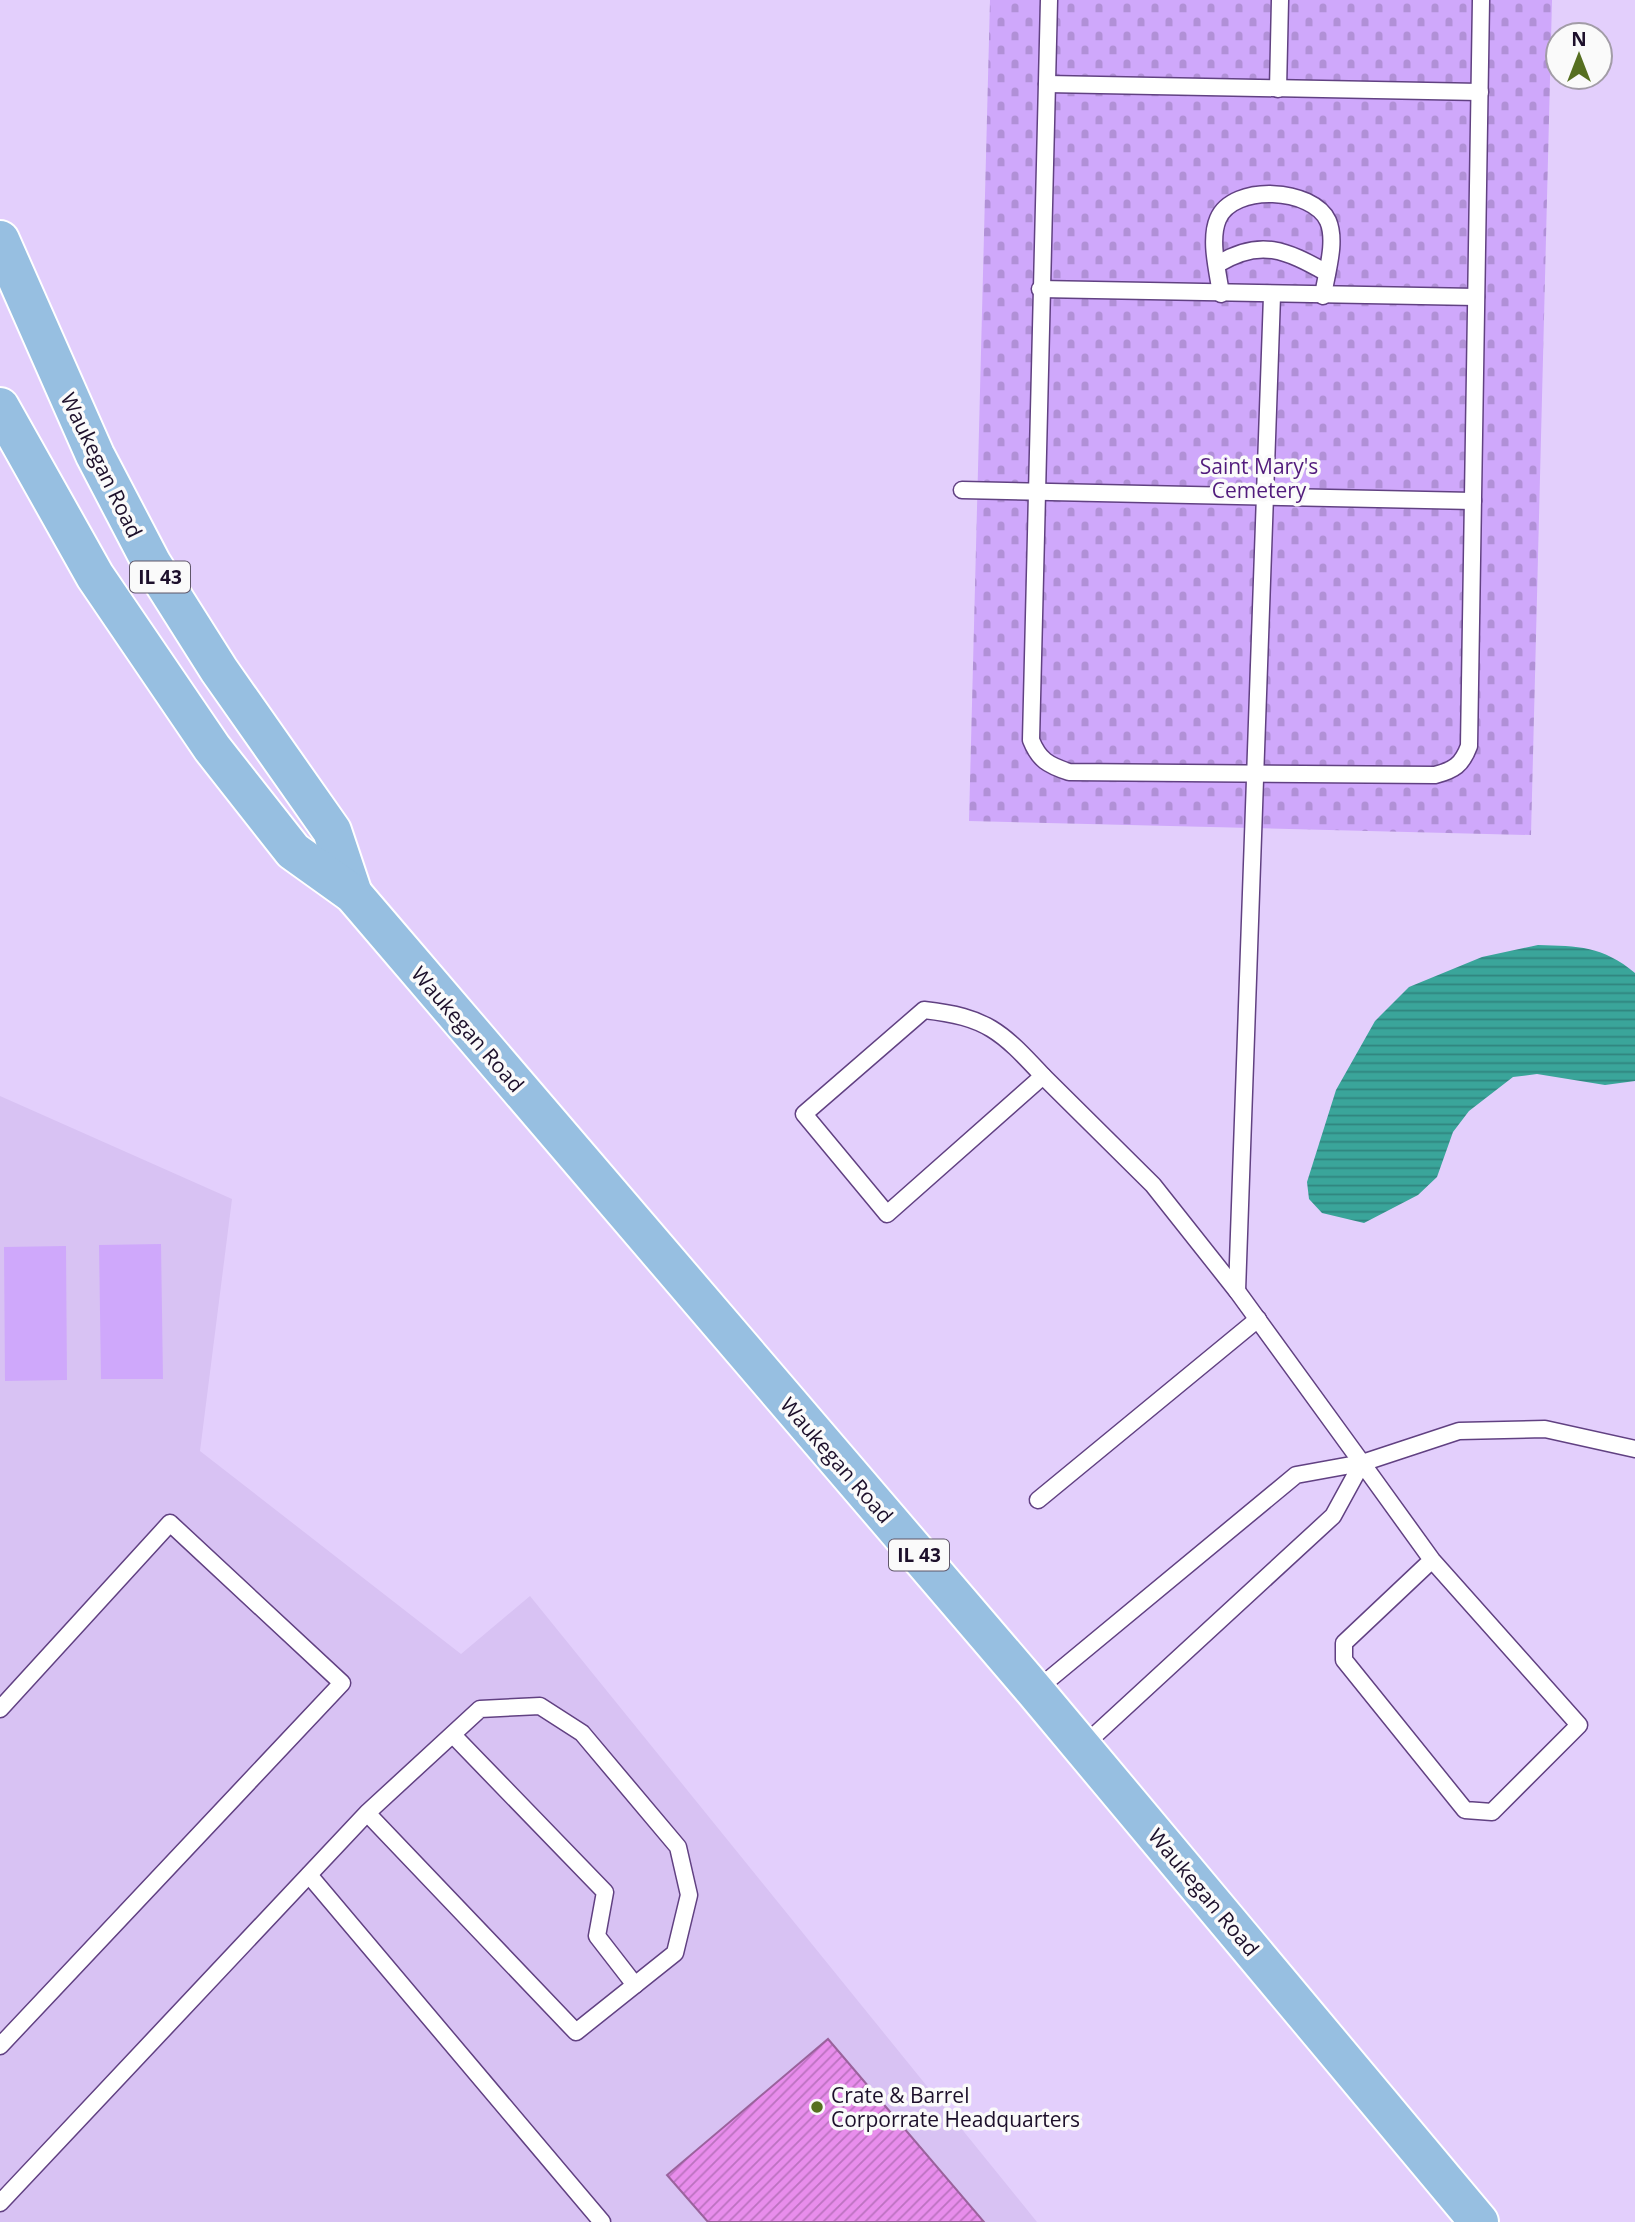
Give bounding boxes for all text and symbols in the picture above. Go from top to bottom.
north arrow [1544,21,1614,91]
text: N [1571,26,1587,52]
street label: Waukegan Road [55,388,149,542]
park label: Saint Mary's Cemetery [1200,452,1318,504]
road number: IL 43 [130,562,190,592]
street label: Waukegan Road [406,960,530,1098]
street label: Waukegan Road [775,1391,899,1529]
road number: IL 43 [889,1540,949,1570]
street label: Waukegan Road [1142,1822,1266,1962]
place label: Crate & Barrel Corporrate Headquarters [831,2081,1080,2133]
marker: Crate & Barrel Corporrate Headquarters [809,2099,825,2115]

